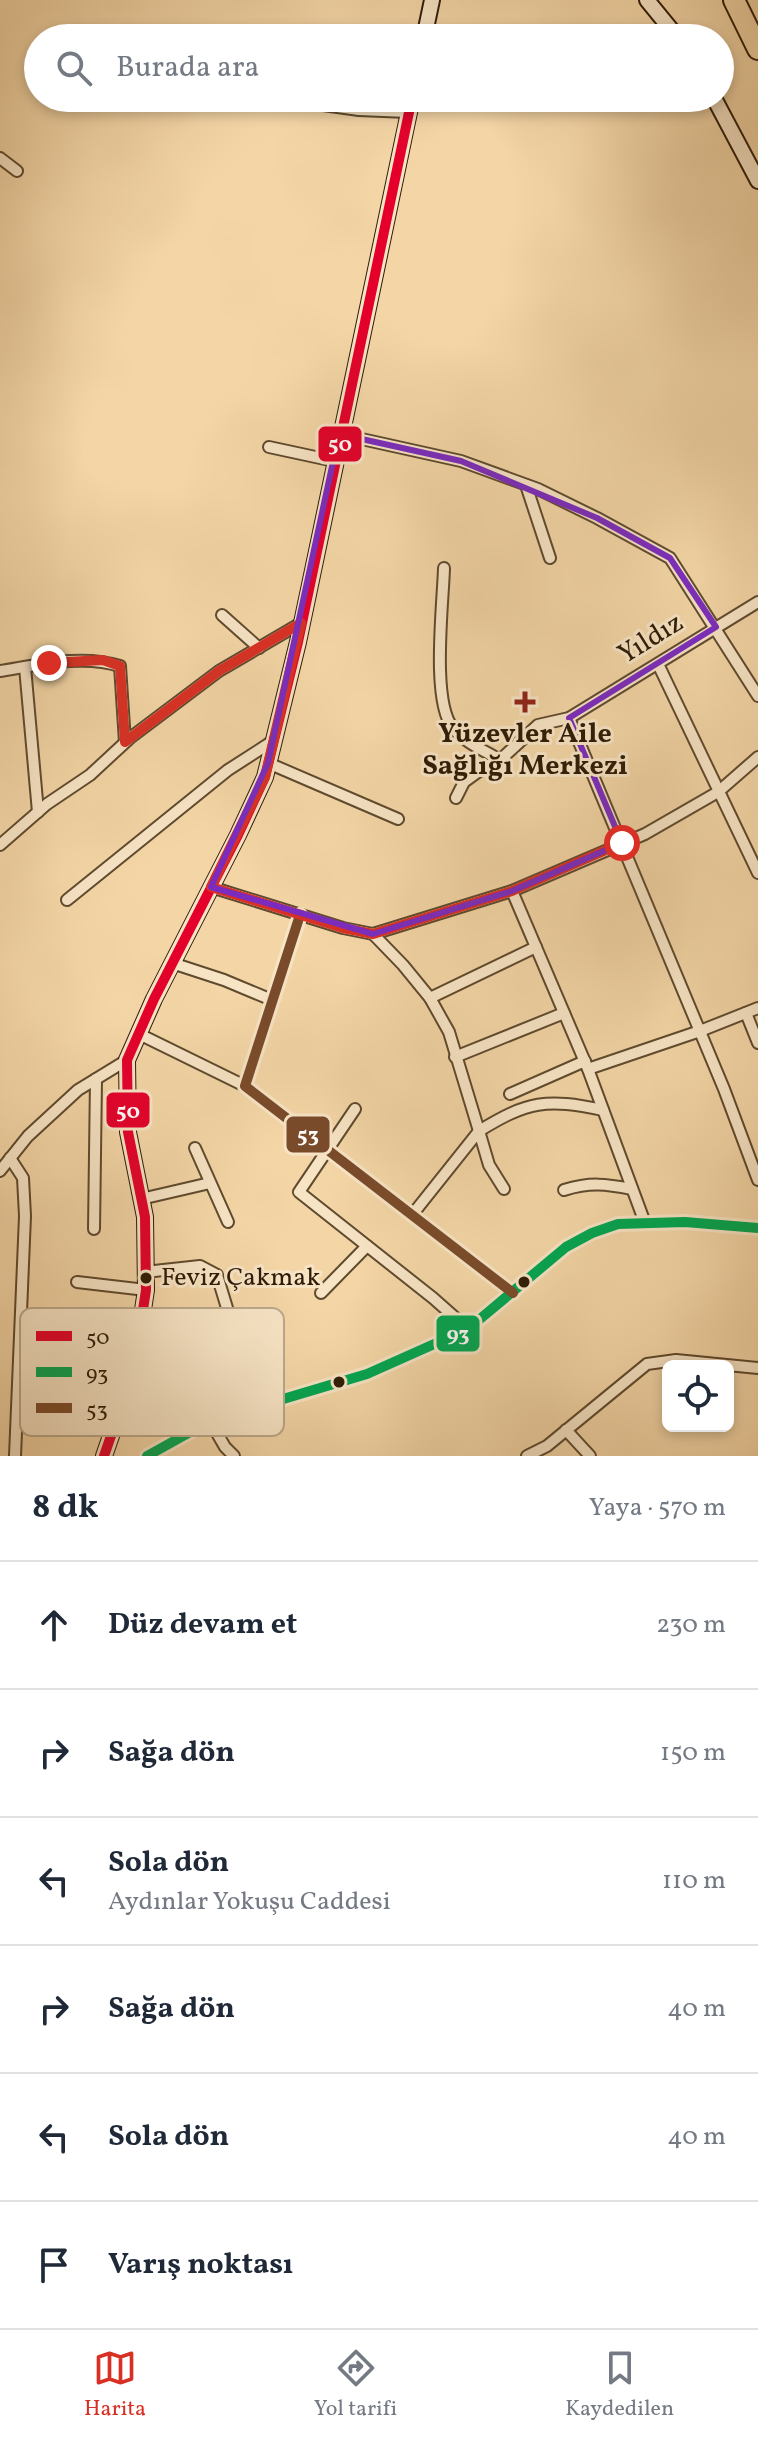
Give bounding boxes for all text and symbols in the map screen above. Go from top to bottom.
search box [24,24,734,112]
icon: search [52,46,96,90]
text: Burada ara [116,47,259,89]
line badge: 50 [317,425,363,463]
text: 50 [328,430,352,461]
street label: Yıldız [611,604,691,674]
route end [31,645,67,681]
marker: Yüzevler Aile Sağlığı Merkezi [514,691,536,713]
place label: Yüzevler Aile Sağlığı Merkezi [422,715,628,786]
route start [604,825,640,861]
line badge: 50 [105,1091,151,1129]
text: 50 [116,1097,140,1128]
line badge: 53 [285,1115,331,1154]
text: 53 [297,1121,319,1152]
place label: Feviz Çakmak [161,1260,320,1296]
marker: Feviz Çakmak [138,1270,154,1286]
unlabelled marker [516,1274,532,1290]
legend [20,1308,284,1436]
line badge: 93 [435,1314,481,1353]
text: 93 [446,1320,470,1351]
text: 50 [86,1323,109,1354]
text: 93 [86,1359,108,1390]
map controls [662,1360,734,1432]
button: locate [662,1360,734,1432]
unlabelled marker [331,1374,347,1390]
text: 53 [86,1395,108,1426]
text: 8 dk [32,1485,99,1532]
text: Yaya · 570 m [589,1490,726,1526]
icon: ahead [32,1603,76,1647]
text: Düz devam et [108,1604,297,1646]
text: 230 m [656,1607,726,1643]
icon: right [32,1731,76,1775]
text: Sağa dön [108,1732,235,1774]
text: 150 m [660,1735,726,1771]
text: Sola dön [108,1842,229,1884]
icon: left [32,1859,76,1903]
text: 110 m [662,1863,726,1899]
text: Aydınlar Yokuşu Caddesi [108,1884,391,1920]
icon: right [32,1987,76,2031]
text: Sağa dön [108,1988,235,2030]
text: 40 m [667,1991,726,2027]
icon: left [32,2115,76,2159]
text: Sola dön [108,2116,229,2158]
text: 40 m [667,2119,726,2155]
icon: arrive [32,2243,76,2287]
text: Varış noktası [108,2244,293,2286]
tab: Harita [84,2346,146,2425]
tab: Yol tarifi [314,2346,397,2425]
tab: Kaydedilen [565,2346,674,2425]

